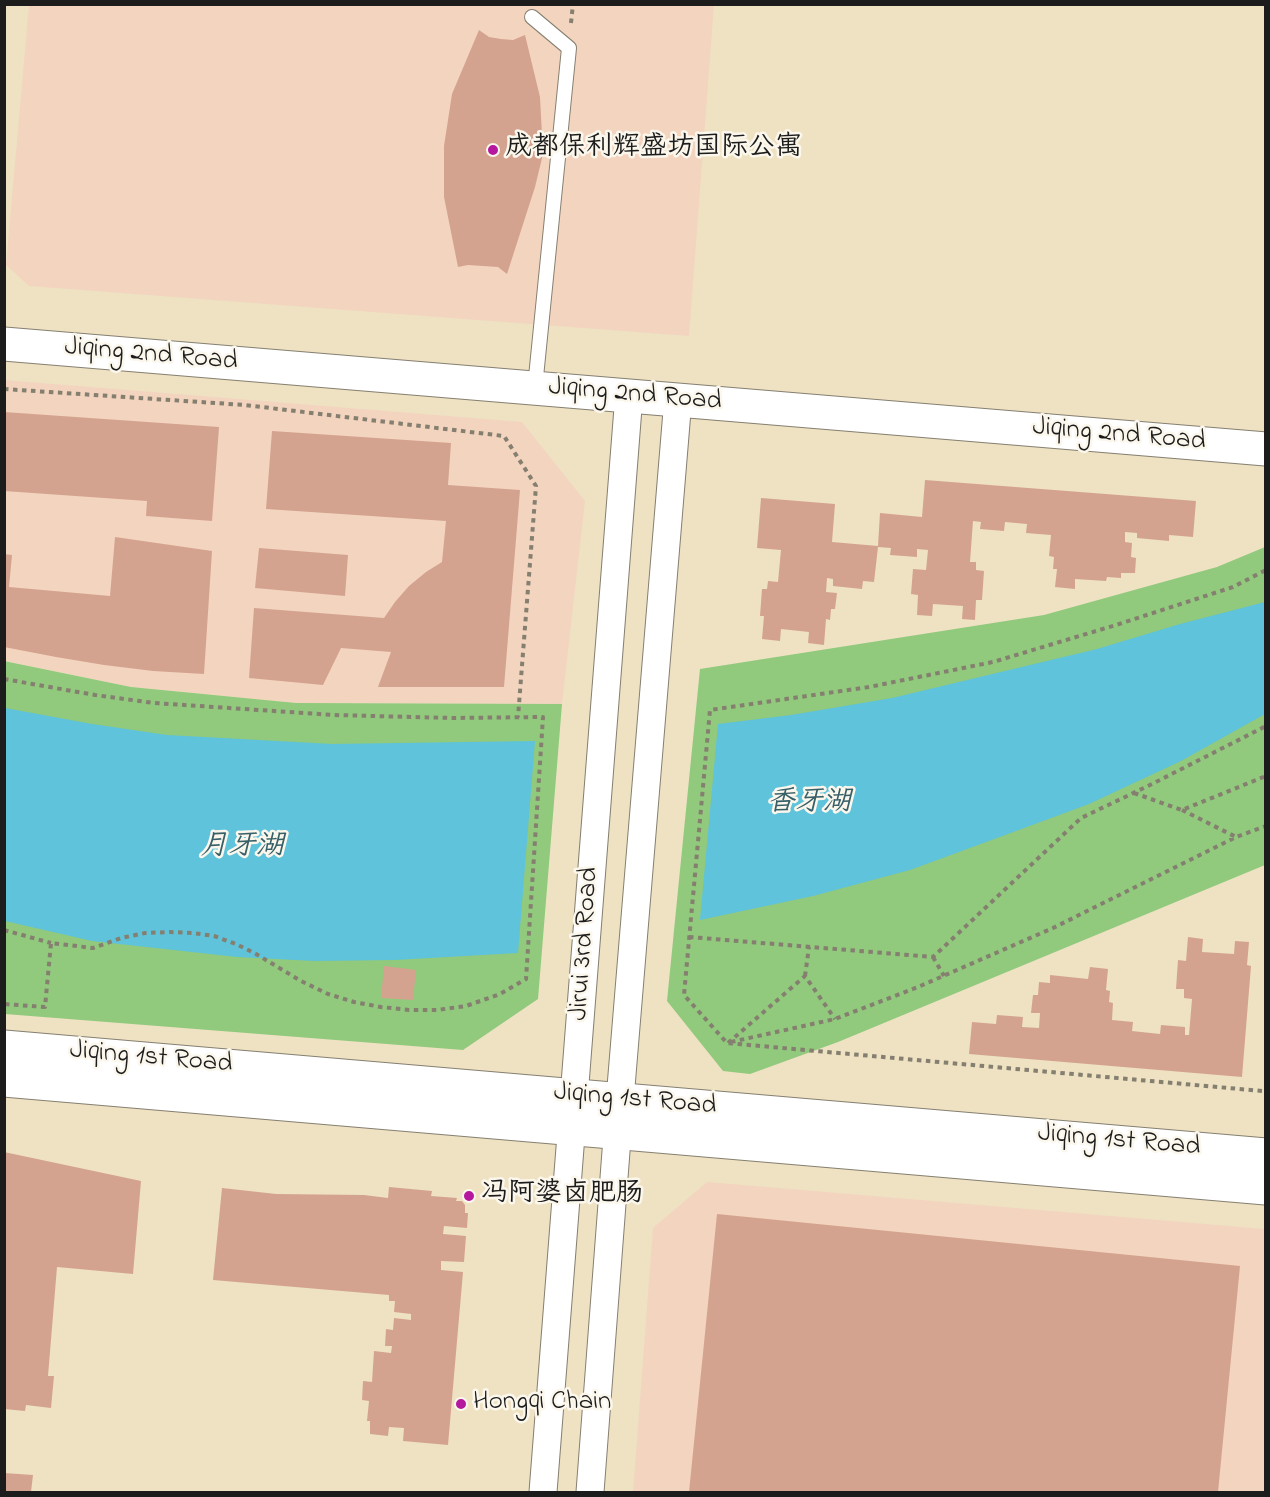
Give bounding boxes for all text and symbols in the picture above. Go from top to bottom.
place label: 成都保利辉盛坊国际公寓 [505,134,802,166]
marker: 成都保利辉盛坊国际公寓 [486,143,500,157]
street label: Jiqing 2nd Road [63,332,239,380]
street label: Jiqing 2nd Road [547,372,723,420]
street label: Jiqing 2nd Road [1031,412,1207,460]
water label: 香牙湖 [767,787,851,821]
water label: 月牙湖 [200,831,284,865]
street label: Jirui 3rd Road [564,866,608,1022]
street label: Jiqing 1st Road [68,1036,234,1082]
street label: Jiqing 1st Road [552,1078,718,1124]
street label: Jiqing 1st Road [1036,1119,1202,1165]
place label: 冯阿婆卤肥肠 [481,1180,643,1212]
marker: 冯阿婆卤肥肠 [462,1189,476,1203]
place label: Hongqi Chain [473,1388,611,1420]
marker: Hongqi Chain [454,1397,468,1411]

